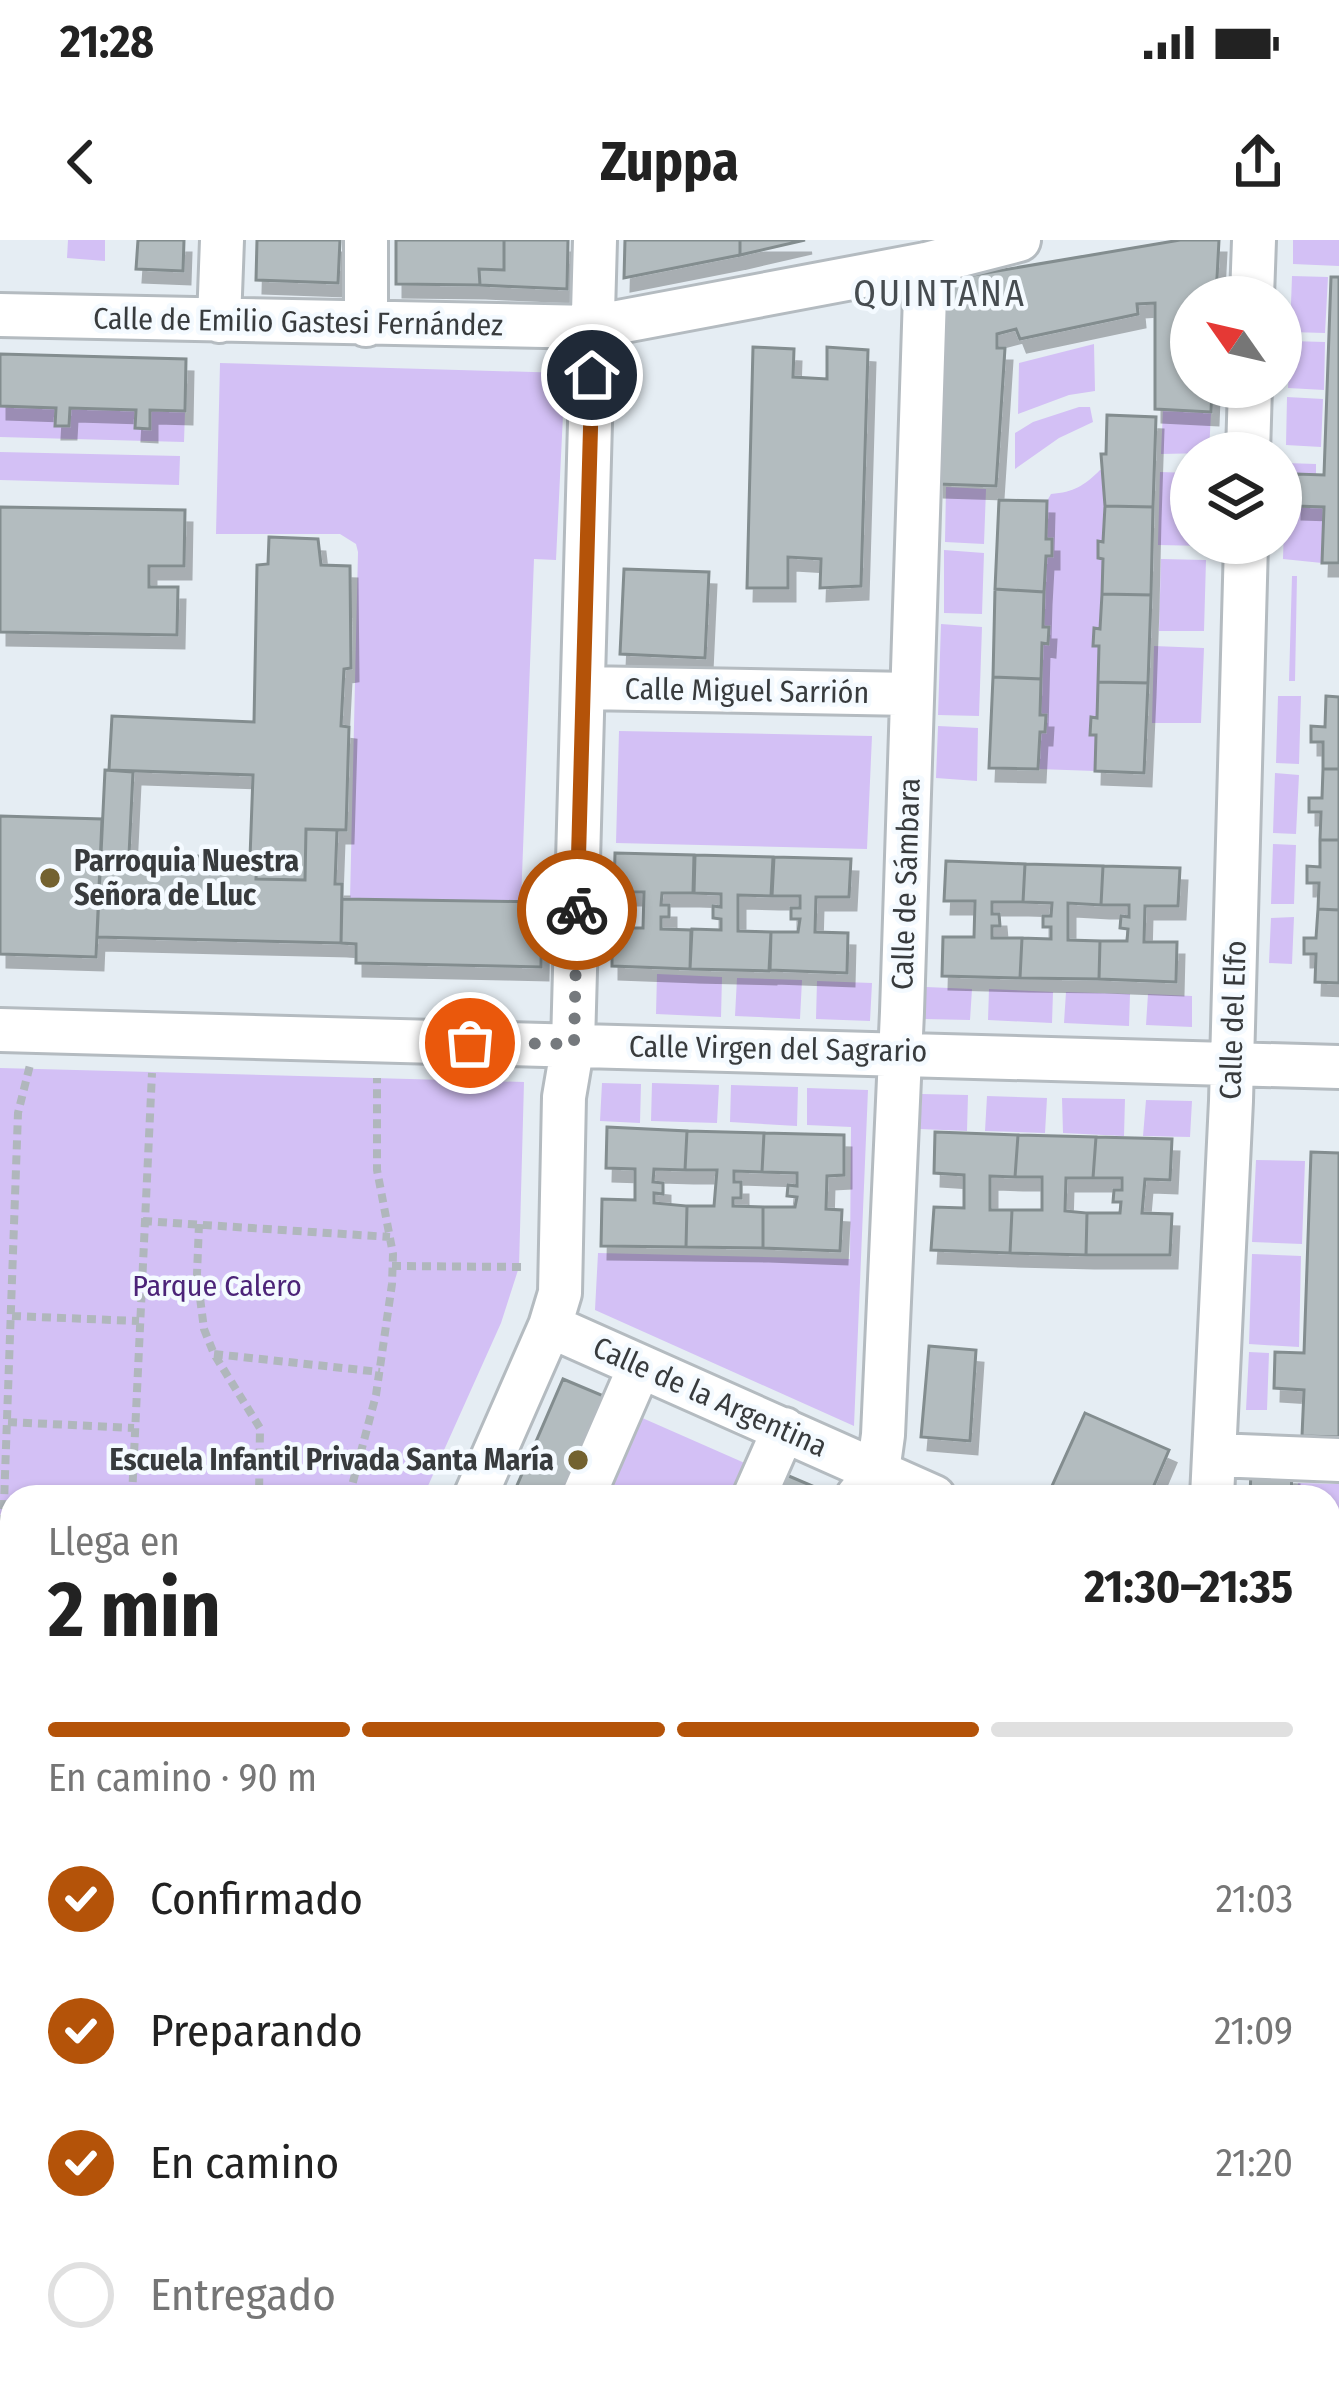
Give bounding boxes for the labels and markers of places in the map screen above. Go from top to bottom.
pin [541,324,643,426]
place label: Parroquia Nuestra Señora de Lluc [74,843,299,913]
marker: Parroquia Nuestra Señora de Lluc [37,865,63,891]
pin [419,992,521,1094]
place label: Escuela Infantil Privada Santa María [109,1442,554,1478]
marker: Escuela Infantil Privada Santa María [565,1447,591,1473]

